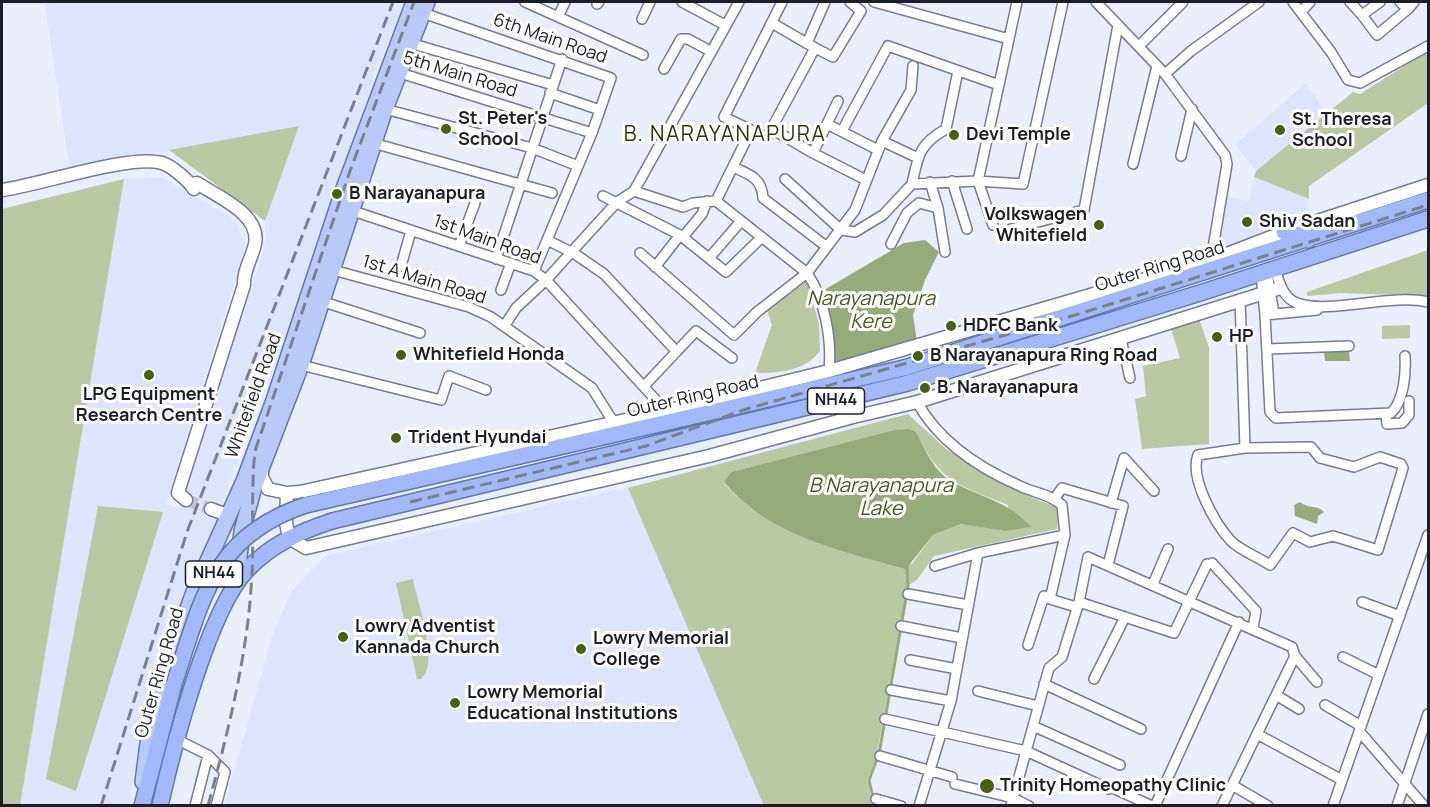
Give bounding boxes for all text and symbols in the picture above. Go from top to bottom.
street label: 6th Main Road [490,9,610,69]
street label: 5th Main Road [400,47,520,103]
place label: St. Peter's School [458,108,547,150]
place label: St. Theresa School [1292,109,1392,152]
marker: St. Peter's School [439,122,453,136]
district label: B. NARAYANAPURA [624,122,826,148]
marker: St. Theresa School [1273,123,1287,137]
place label: Devi Temple [966,124,1071,146]
marker: Devi Temple [947,128,961,142]
place label: B Narayanapura [349,183,485,205]
marker: B Narayanapura [330,187,344,201]
place label: Volkswagen Whitefield [984,204,1087,246]
street label: 1st Main Road [430,210,544,270]
place label: Shiv Sadan [1259,211,1356,233]
marker: Shiv Sadan [1240,215,1254,229]
marker: Volkswagen Whitefield [1092,218,1106,232]
street label: Outer Ring Road [1093,237,1227,297]
street label: 1st A Main Road [359,251,489,309]
water label: Narayanapura Kere [807,287,935,334]
place label: HDFC Bank [963,315,1058,337]
marker: HDFC Bank [944,319,958,333]
place label: HP [1229,326,1253,348]
street label: Whitefield Road [221,330,287,462]
marker: HP [1210,330,1224,344]
place label: Whitefield Honda [413,344,564,366]
place label: B Narayanapura Ring Road [930,345,1157,367]
marker: Whitefield Honda [394,348,408,362]
marker: B Narayanapura Ring Road [911,349,925,363]
marker: LPG Equipment Research Centre [142,368,156,382]
street label: Outer Ring Road [625,371,761,423]
place label: B. Narayanapura [937,377,1078,399]
marker: B. Narayanapura [918,381,932,395]
place label: LPG Equipment Research Centre [76,384,222,426]
road number: NH44 [808,388,864,414]
place label: Trident Hyundai [408,427,547,449]
marker: Trident Hyundai [389,431,403,445]
water label: B Narayanapura Lake [809,474,953,521]
road number: NH44 [186,561,242,587]
street label: Outer Ring Road [131,605,189,741]
place label: Lowry Adventist Kannada Church [355,616,499,658]
place label: Lowry Memorial College [593,628,729,670]
marker: Lowry Adventist Kannada Church [336,630,350,644]
marker: Lowry Memorial College [574,642,588,656]
place label: Lowry Memorial Educational Institutions [467,682,678,724]
marker: Lowry Memorial Educational Institutions [448,696,462,710]
place label: Trinity Homeopathy Clinic [1000,775,1226,797]
marker: Trinity Homeopathy Clinic [978,777,996,795]

